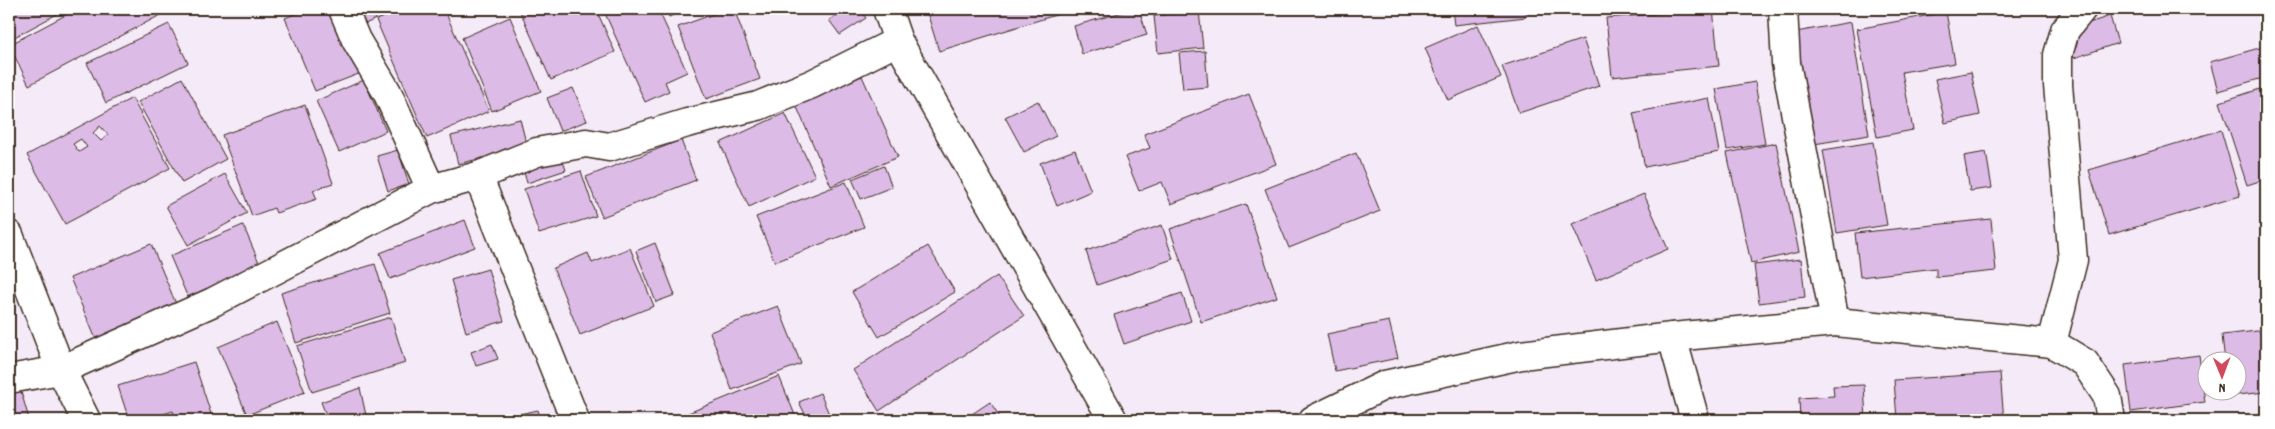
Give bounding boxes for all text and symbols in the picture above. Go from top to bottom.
north arrow [2198,352,2248,402]
text: N [2218,377,2226,397]

